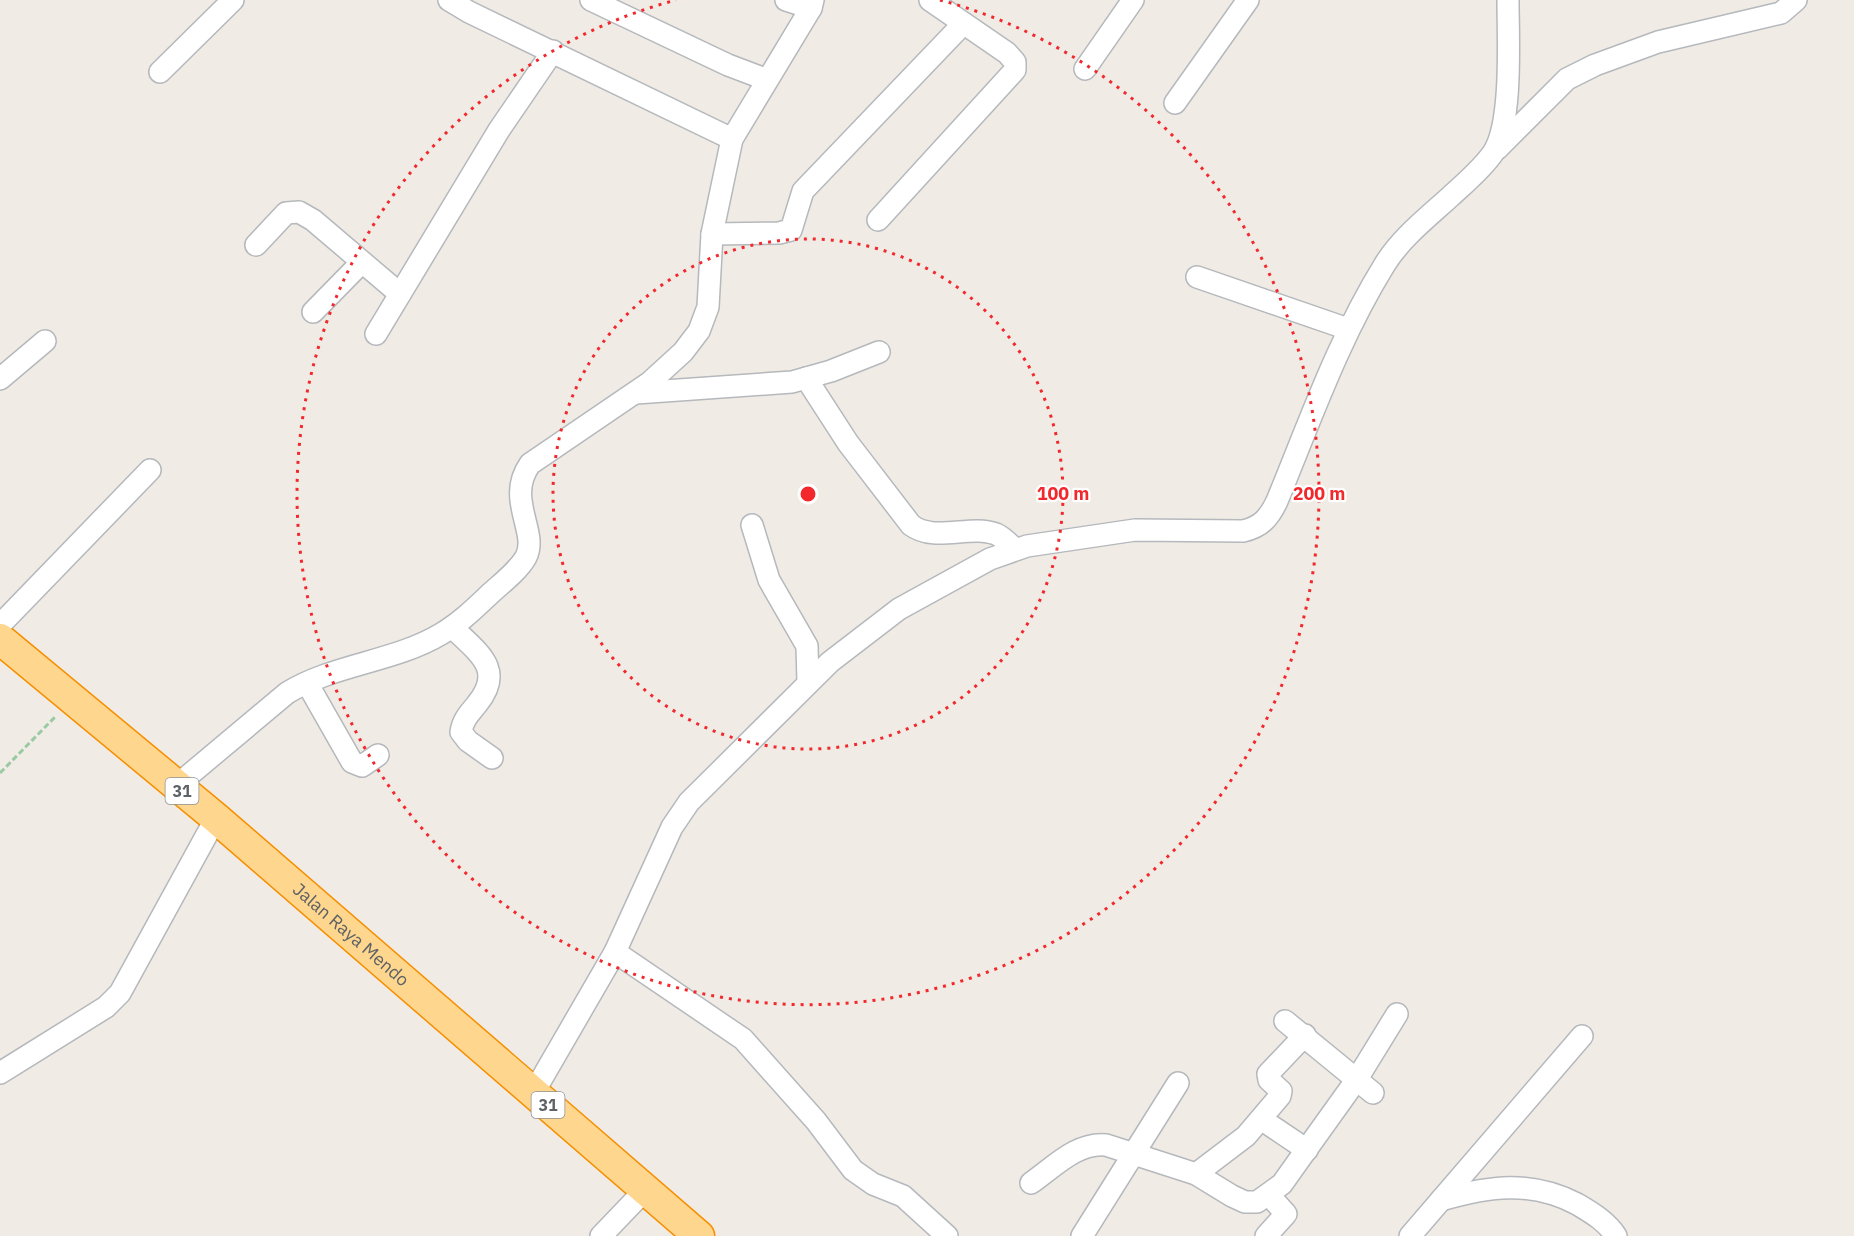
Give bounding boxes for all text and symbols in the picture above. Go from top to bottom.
text: 100 m [1037,482,1089,505]
text: 200 m [1293,482,1345,505]
centre of rings [798,484,818,504]
road number: 31 [166,778,198,804]
street label: Jalan Raya Mendo [288,878,414,991]
road number: 31 [532,1092,564,1118]

